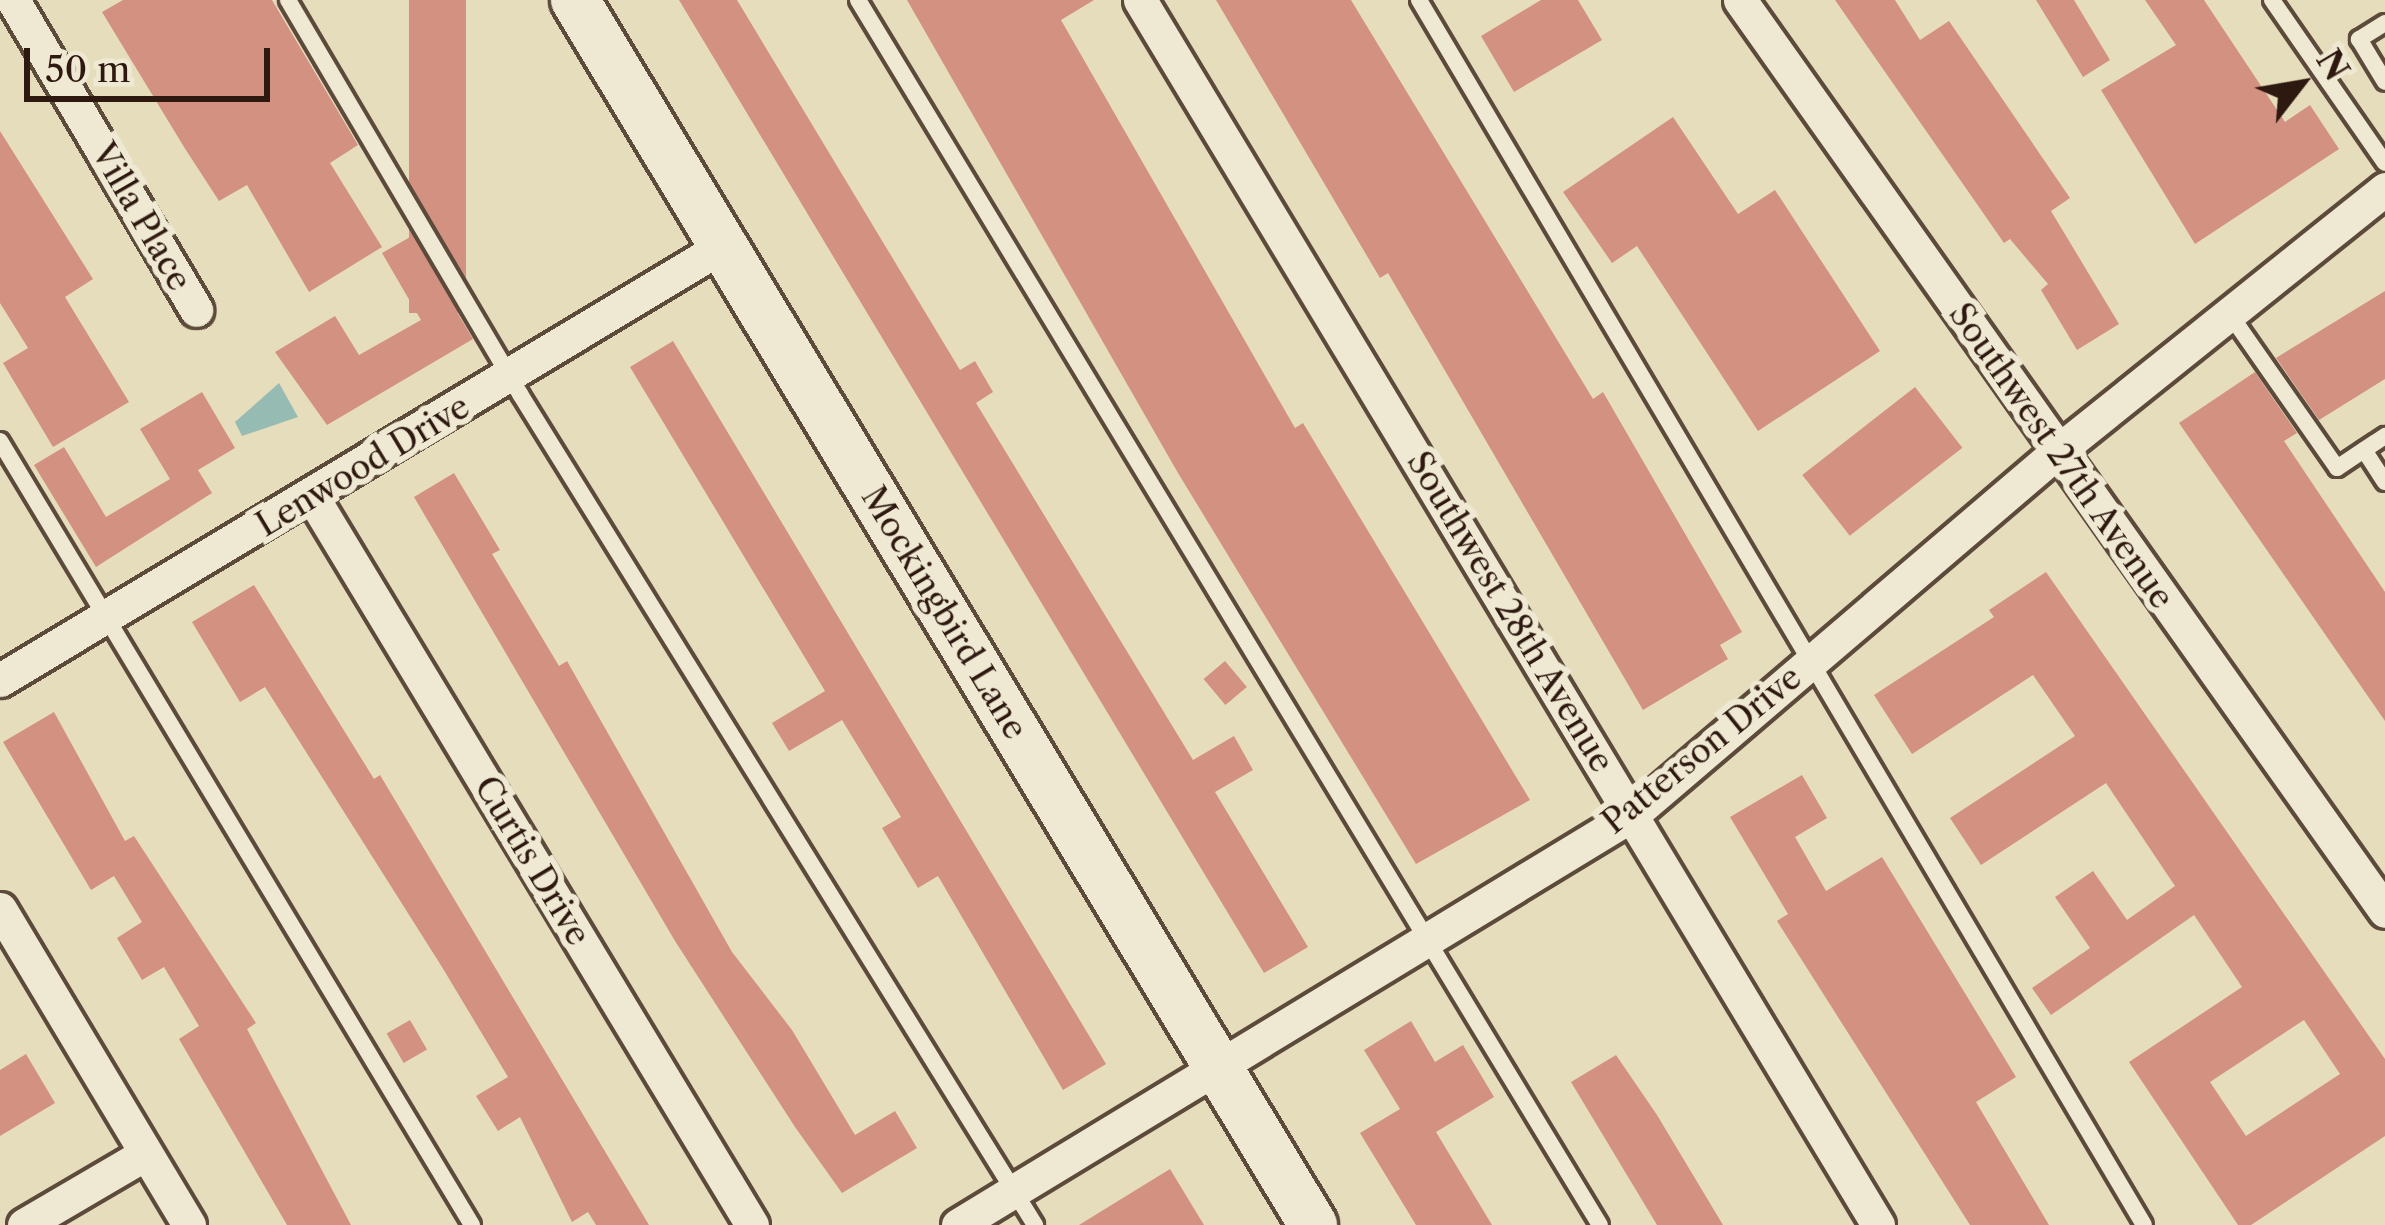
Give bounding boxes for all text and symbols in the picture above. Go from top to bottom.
scale bar [30,24,276,98]
north arrow [2241,24,2361,144]
text: N [2307,42,2357,88]
text: 50 m [45,47,130,91]
street label: Villa Place [83,136,199,298]
street label: Southwest 27th Avenue [1940,295,2182,617]
street label: Lenwood Drive [249,387,477,545]
street label: Southwest 28th Avenue [1398,444,1622,780]
street label: Mockingbird Lane [853,479,1035,747]
street label: Patterson Drive [1595,658,1809,842]
street label: Curtis Drive [466,769,598,953]

